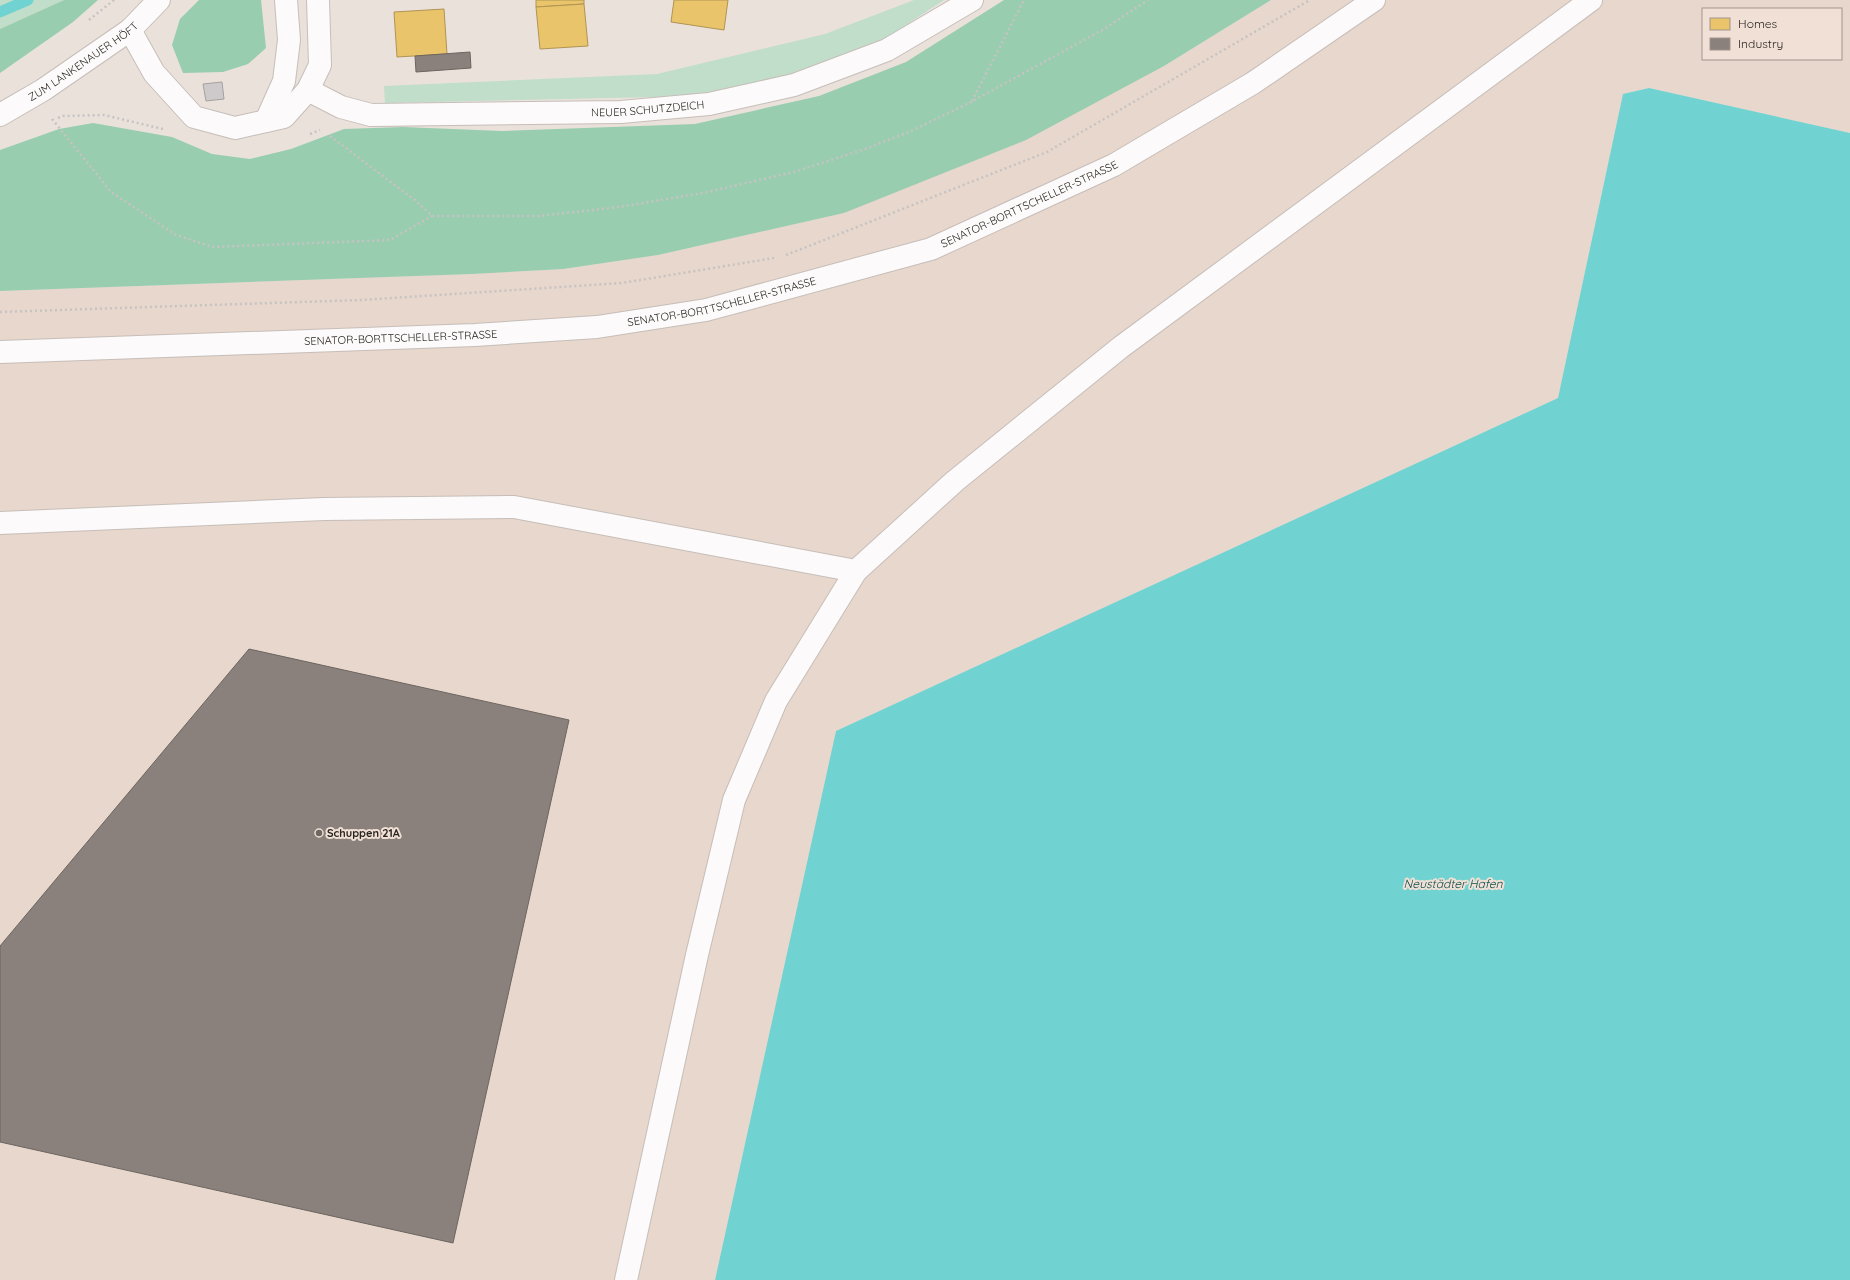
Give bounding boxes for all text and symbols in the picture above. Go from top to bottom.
legend [1702,8,1842,60]
text: Homes [1738,16,1778,31]
street label: ZUM LANKENAUER HÖFT [26,18,141,104]
text: Industry [1738,36,1783,51]
street label: NEUER SCHUTZDEICH [591,97,705,119]
street label: SENATOR-BORTTSCHELLER-STRASSE [938,157,1120,251]
street label: SENATOR-BORTTSCHELLER-STRASSE [626,273,818,329]
street label: SENATOR-BORTTSCHELLER-STRASSE [304,327,498,348]
place label: Schuppen 21A [327,826,400,840]
marker: Schuppen 21A [314,828,324,838]
water label: Neustädter Hafen [1404,876,1503,891]

